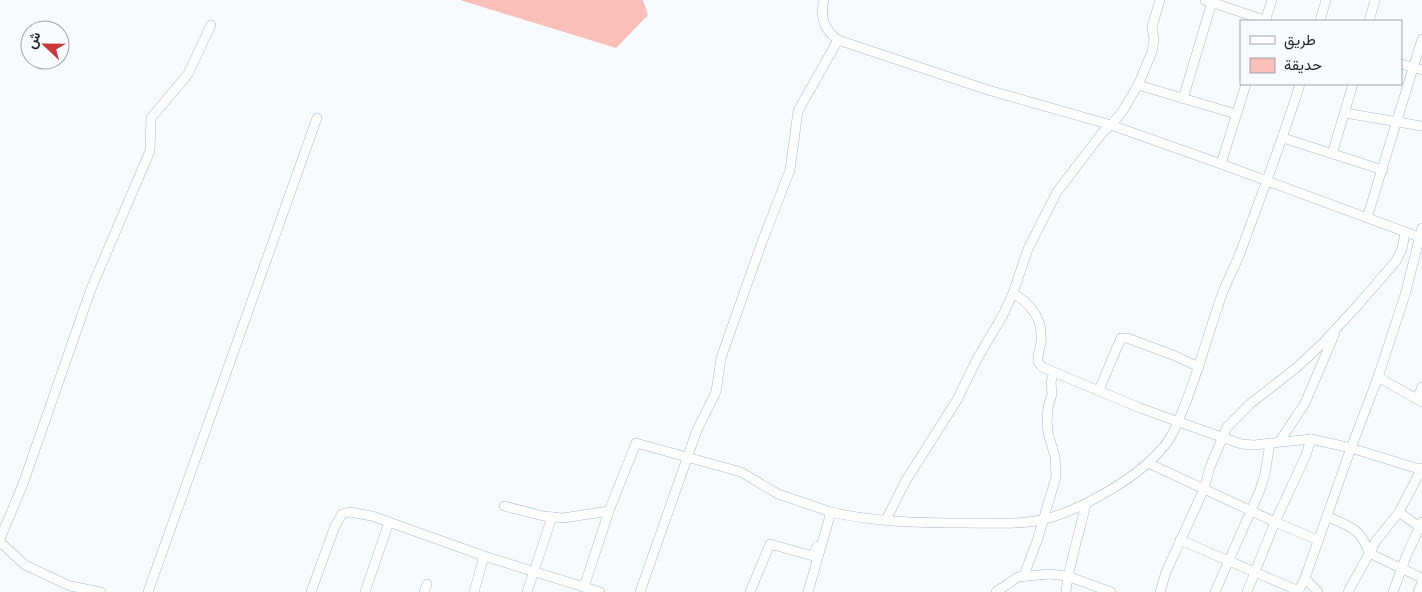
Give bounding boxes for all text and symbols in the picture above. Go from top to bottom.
north arrow [20,20,70,70]
legend [1240,20,1402,85]
text: ش [21,28,45,52]
text: طريق [1284,29,1316,51]
text: حديقة [1284,54,1322,76]

